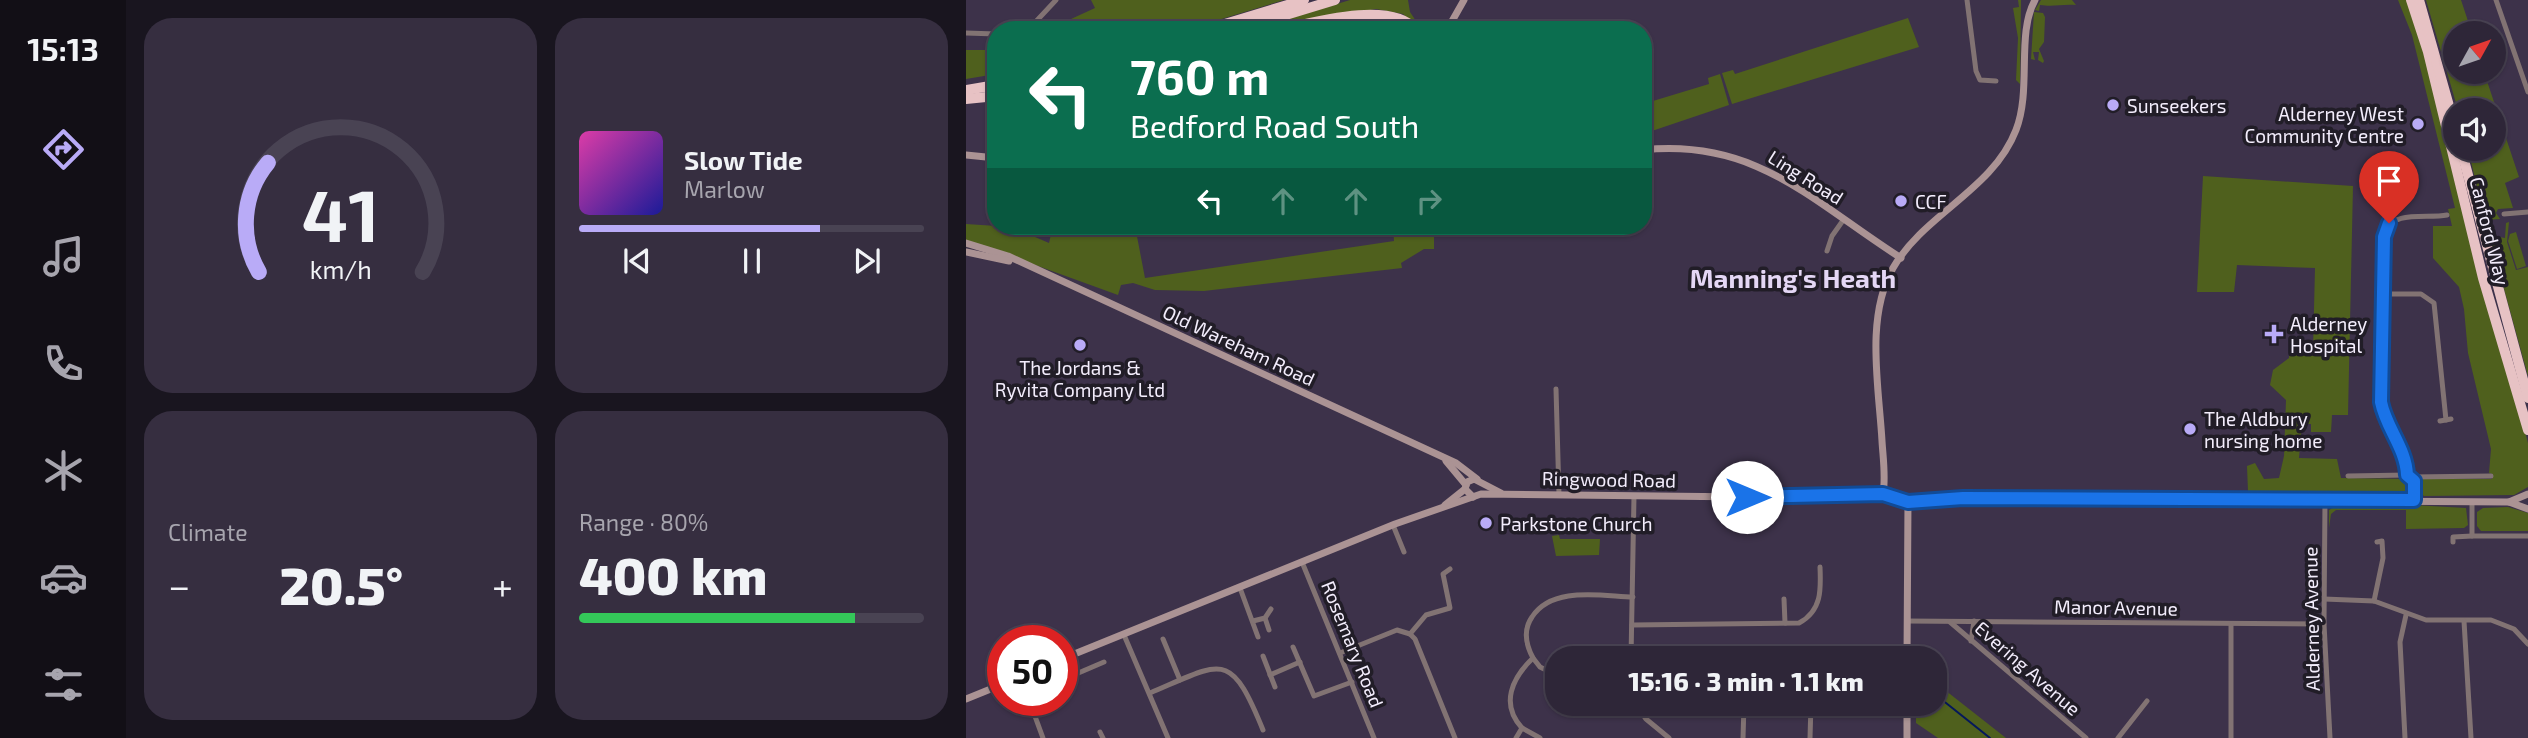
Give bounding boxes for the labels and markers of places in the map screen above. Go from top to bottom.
place label: Sunseekers [2127,94,2226,117]
marker: Sunseekers [2105,97,2121,113]
place label: Alderney West Community Centre [2245,102,2404,147]
marker: Alderney West Community Centre [2410,116,2426,132]
pin [2359,151,2419,223]
place label: CCF [1915,190,1947,213]
marker: CCF [1893,193,1909,209]
place label: Alderney Hospital [2290,312,2367,357]
marker: Alderney Hospital [2264,324,2284,344]
marker: The Jordans & Ryvita Company Ltd [1072,337,1088,353]
place label: The Jordans & Ryvita Company Ltd [995,356,1165,401]
place label: The Aldbury nursing home [2204,407,2322,452]
marker: The Aldbury nursing home [2182,421,2198,437]
place label: Parkstone Church [1500,512,1652,535]
marker: Parkstone Church [1478,515,1494,531]

